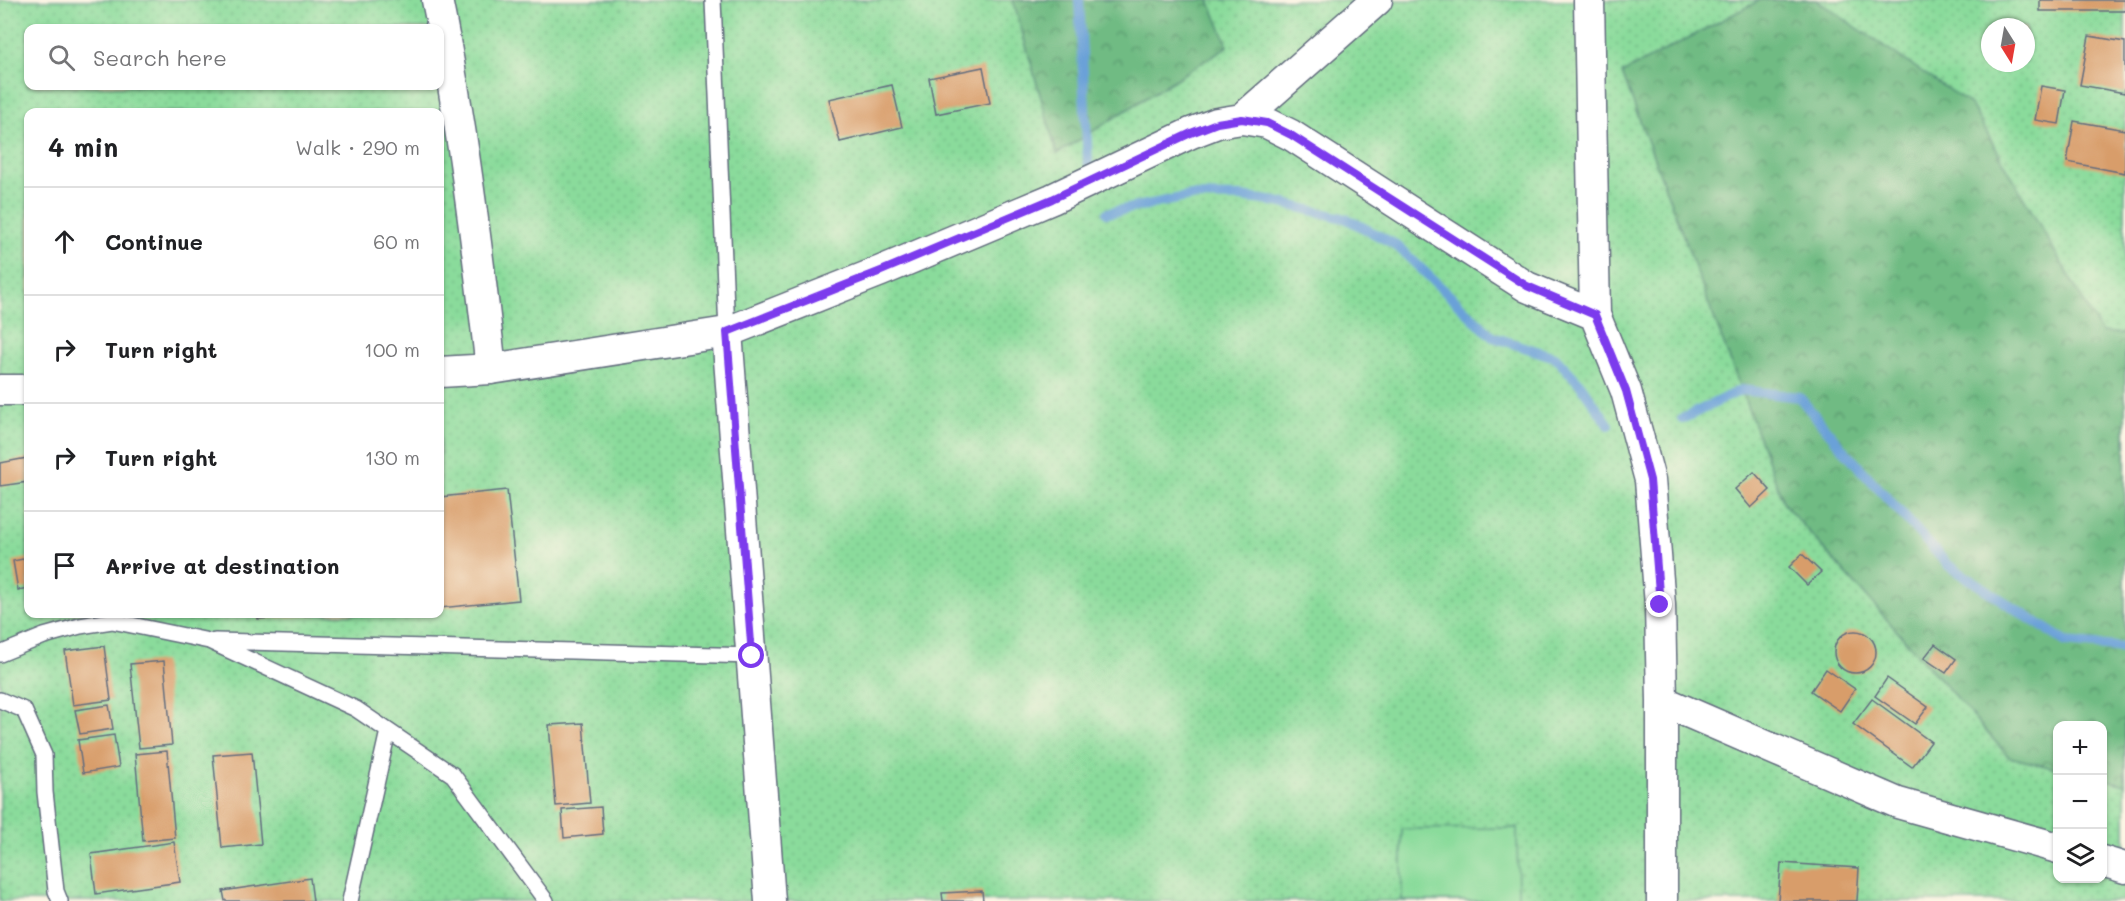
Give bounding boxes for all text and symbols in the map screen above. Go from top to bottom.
north arrow [1981,18,2035,72]
search box [24,24,444,90]
icon: search [45,41,78,74]
text: Search here [93,43,227,72]
text: 4 min [48,130,118,164]
text: Walk · 290 m [295,134,420,160]
icon: ahead [48,225,81,258]
text: Continue [105,227,203,256]
text: 60 m [373,228,420,254]
icon: right [48,333,81,366]
text: Turn right [105,335,217,364]
text: 100 m [364,336,420,362]
icon: right [48,441,81,474]
text: Turn right [105,443,217,472]
text: 130 m [365,444,420,470]
icon: arrive [48,549,81,582]
text: Arrive at destination [105,551,340,580]
route end [1646,591,1672,617]
route start [738,642,764,668]
map controls [2053,721,2107,883]
button: + [2053,721,2107,775]
button: − [2053,775,2107,829]
button: layers [2053,829,2107,883]

